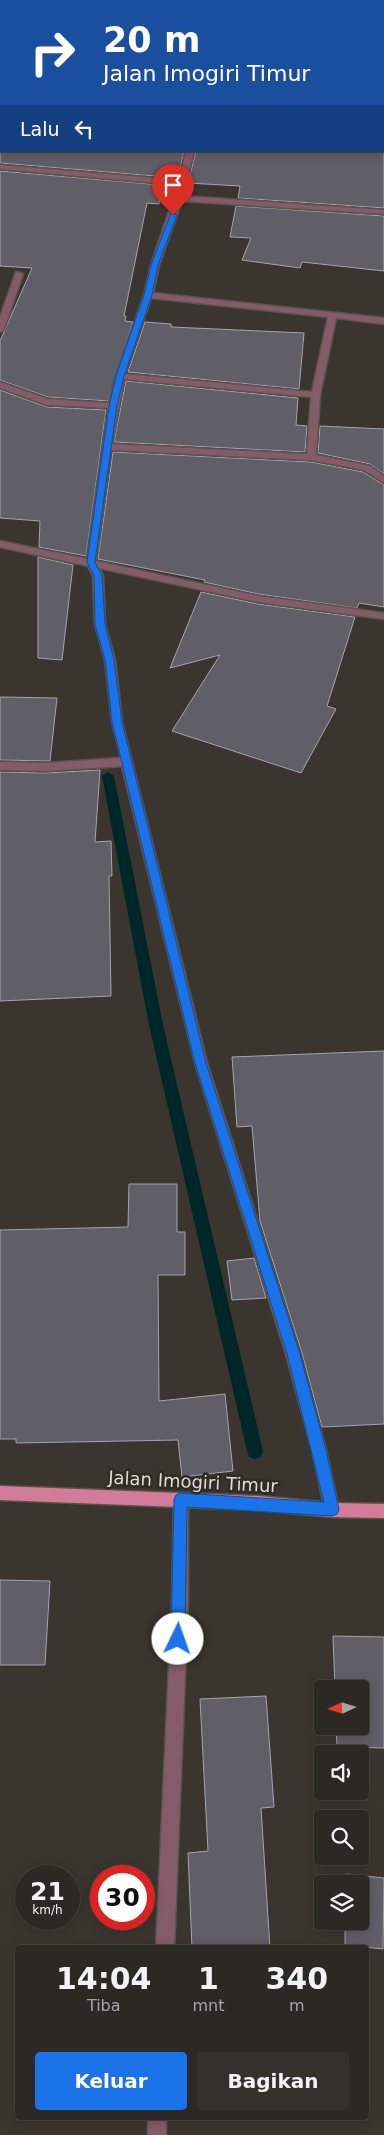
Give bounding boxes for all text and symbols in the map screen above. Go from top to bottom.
icon: right [20,20,85,85]
text: 20 m [103,20,200,60]
text: Jalan Imogiri Timur [103,61,310,86]
icon: left [70,115,98,143]
text: Lalu [20,118,60,140]
pin [152,164,194,215]
icon: arrive [159,171,187,199]
street label: Jalan Imogiri Timur [107,1467,279,1496]
position arrow [151,1612,203,1664]
north arrow [314,1680,369,1735]
map controls [314,1680,369,1930]
button: sound [314,1745,369,1800]
button: search [314,1810,369,1865]
speed limit sign: 30 [90,1865,155,1930]
button: layers [314,1875,369,1930]
text: 21 [30,1877,65,1906]
text: km/h [32,1903,63,1917]
text: 14:04 [56,1961,151,1996]
text: 1 [198,1961,219,1996]
text: 340 [265,1961,328,1996]
text: Tiba [87,1996,121,2015]
text: mnt [192,1996,224,2015]
text: m [289,1996,305,2015]
button: Keluar [35,2052,187,2110]
button: Bagikan [197,2052,349,2110]

